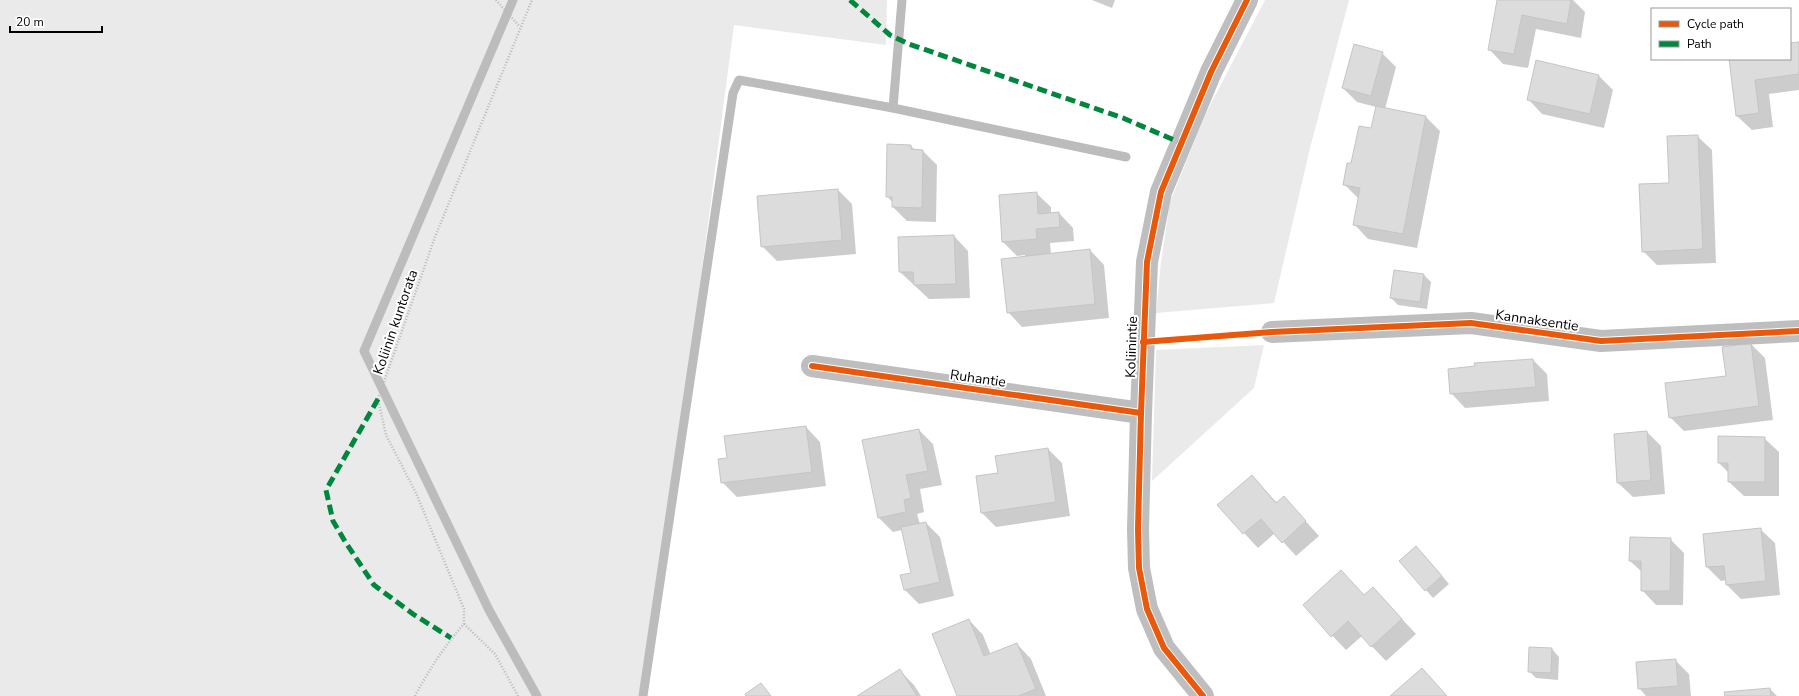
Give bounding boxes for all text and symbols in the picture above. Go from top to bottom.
scale bar [10,8,102,34]
legend [1651,8,1791,60]
text: 20 m [16,14,44,30]
text: Cycle path [1687,16,1744,32]
text: Path [1687,36,1712,52]
street label: Koliinin kuntorata [369,267,422,377]
street label: Kannaksentie [1494,305,1580,336]
street label: Koliinintie [1121,316,1142,378]
street label: Ruhantie [949,365,1007,392]

